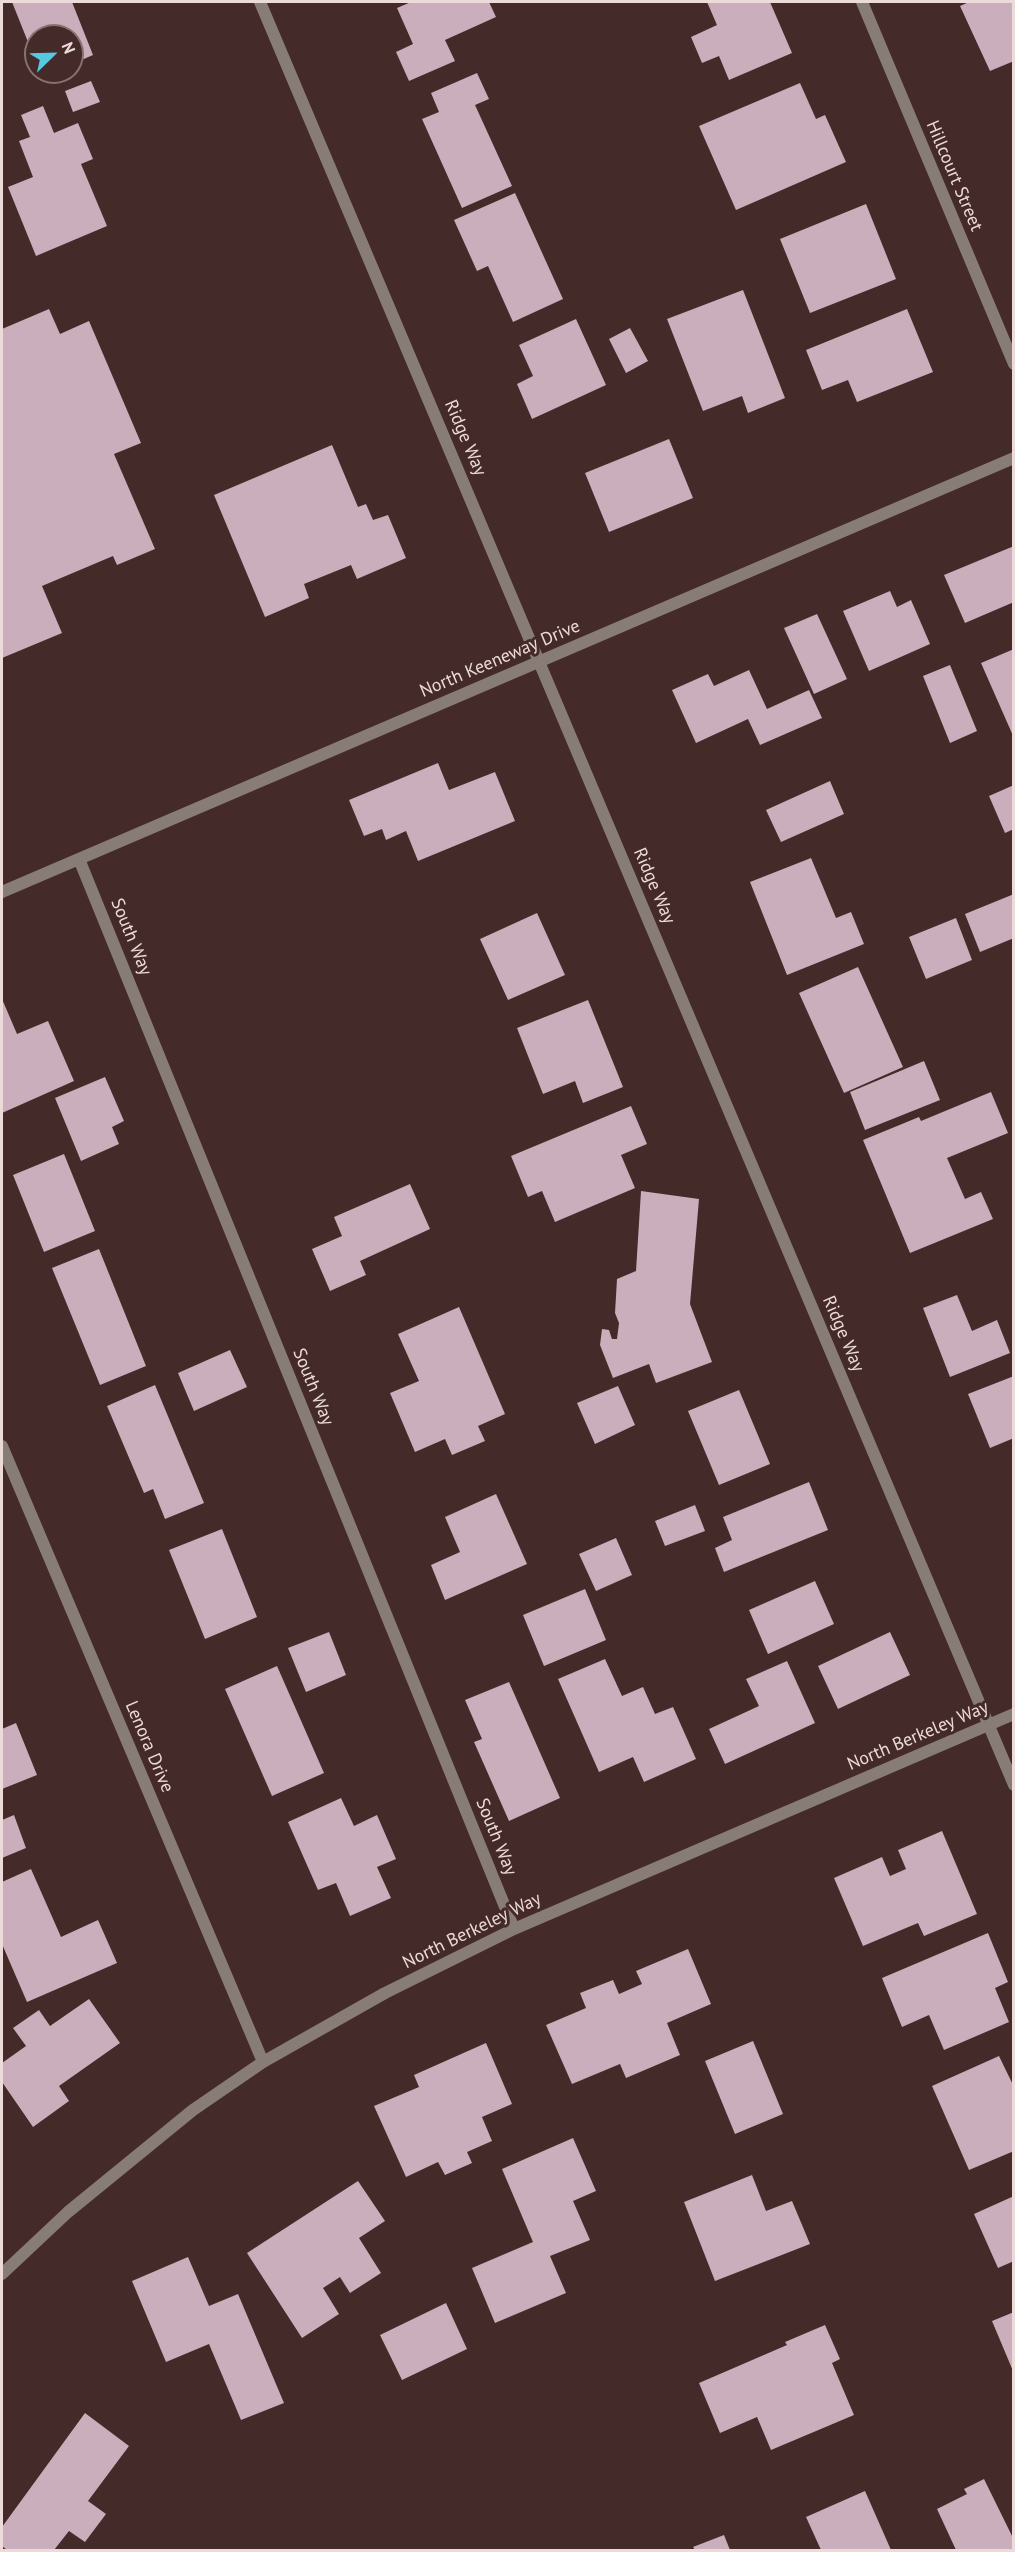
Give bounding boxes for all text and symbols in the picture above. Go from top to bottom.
north arrow [24,24,84,84]
text: N [57,39,80,56]
street label: Hillcourt Street [921,117,987,235]
street label: Ridge Way [439,397,491,479]
street label: North Keeneway Drive [417,615,583,703]
street label: Ridge Way [628,845,680,927]
street label: South Way [106,895,156,979]
street label: Ridge Way [817,1293,869,1375]
street label: South Way [288,1345,338,1429]
street label: North Berkeley Way [844,1697,992,1775]
street label: Lenora Drive [120,1698,178,1796]
street label: South Way [471,1795,521,1879]
street label: North Berkeley Way [399,1888,545,1974]

